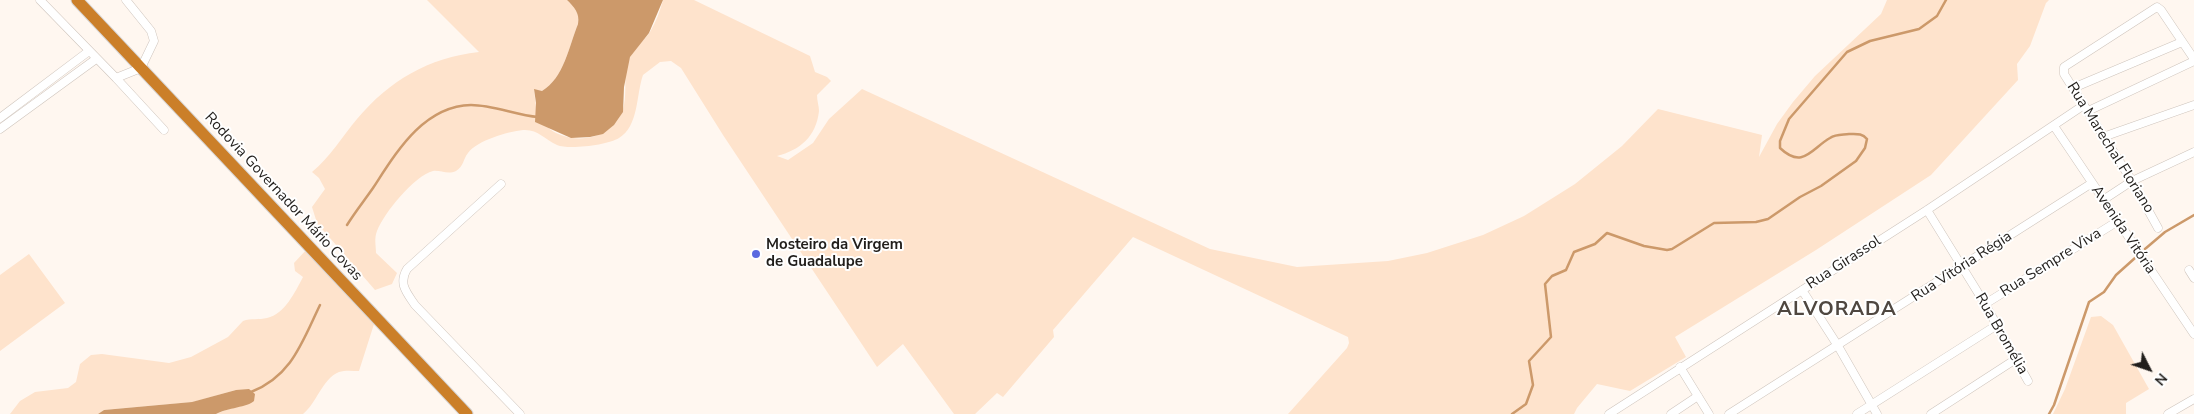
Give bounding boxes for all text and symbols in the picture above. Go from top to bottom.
street label: Rua Marechal Floriano [2062,79,2158,217]
street label: Rodovia Governador Mário Covas [200,109,366,285]
street label: Avenida Vitória [2087,182,2159,278]
street label: Rua Sempre Viva [1997,225,2105,301]
street label: Rua Vitória Régia [1908,228,2016,306]
street label: Rua Girassol [1803,232,1885,294]
place label: Mosteiro da Virgem de Guadalupe [766,236,903,271]
marker: Mosteiro da Virgem de Guadalupe [750,248,762,260]
street label: Rua Bromélia [1971,290,2031,378]
district label: ALVORADA [1776,298,1898,322]
north arrow [2124,344,2174,394]
text: N [2150,369,2171,389]

